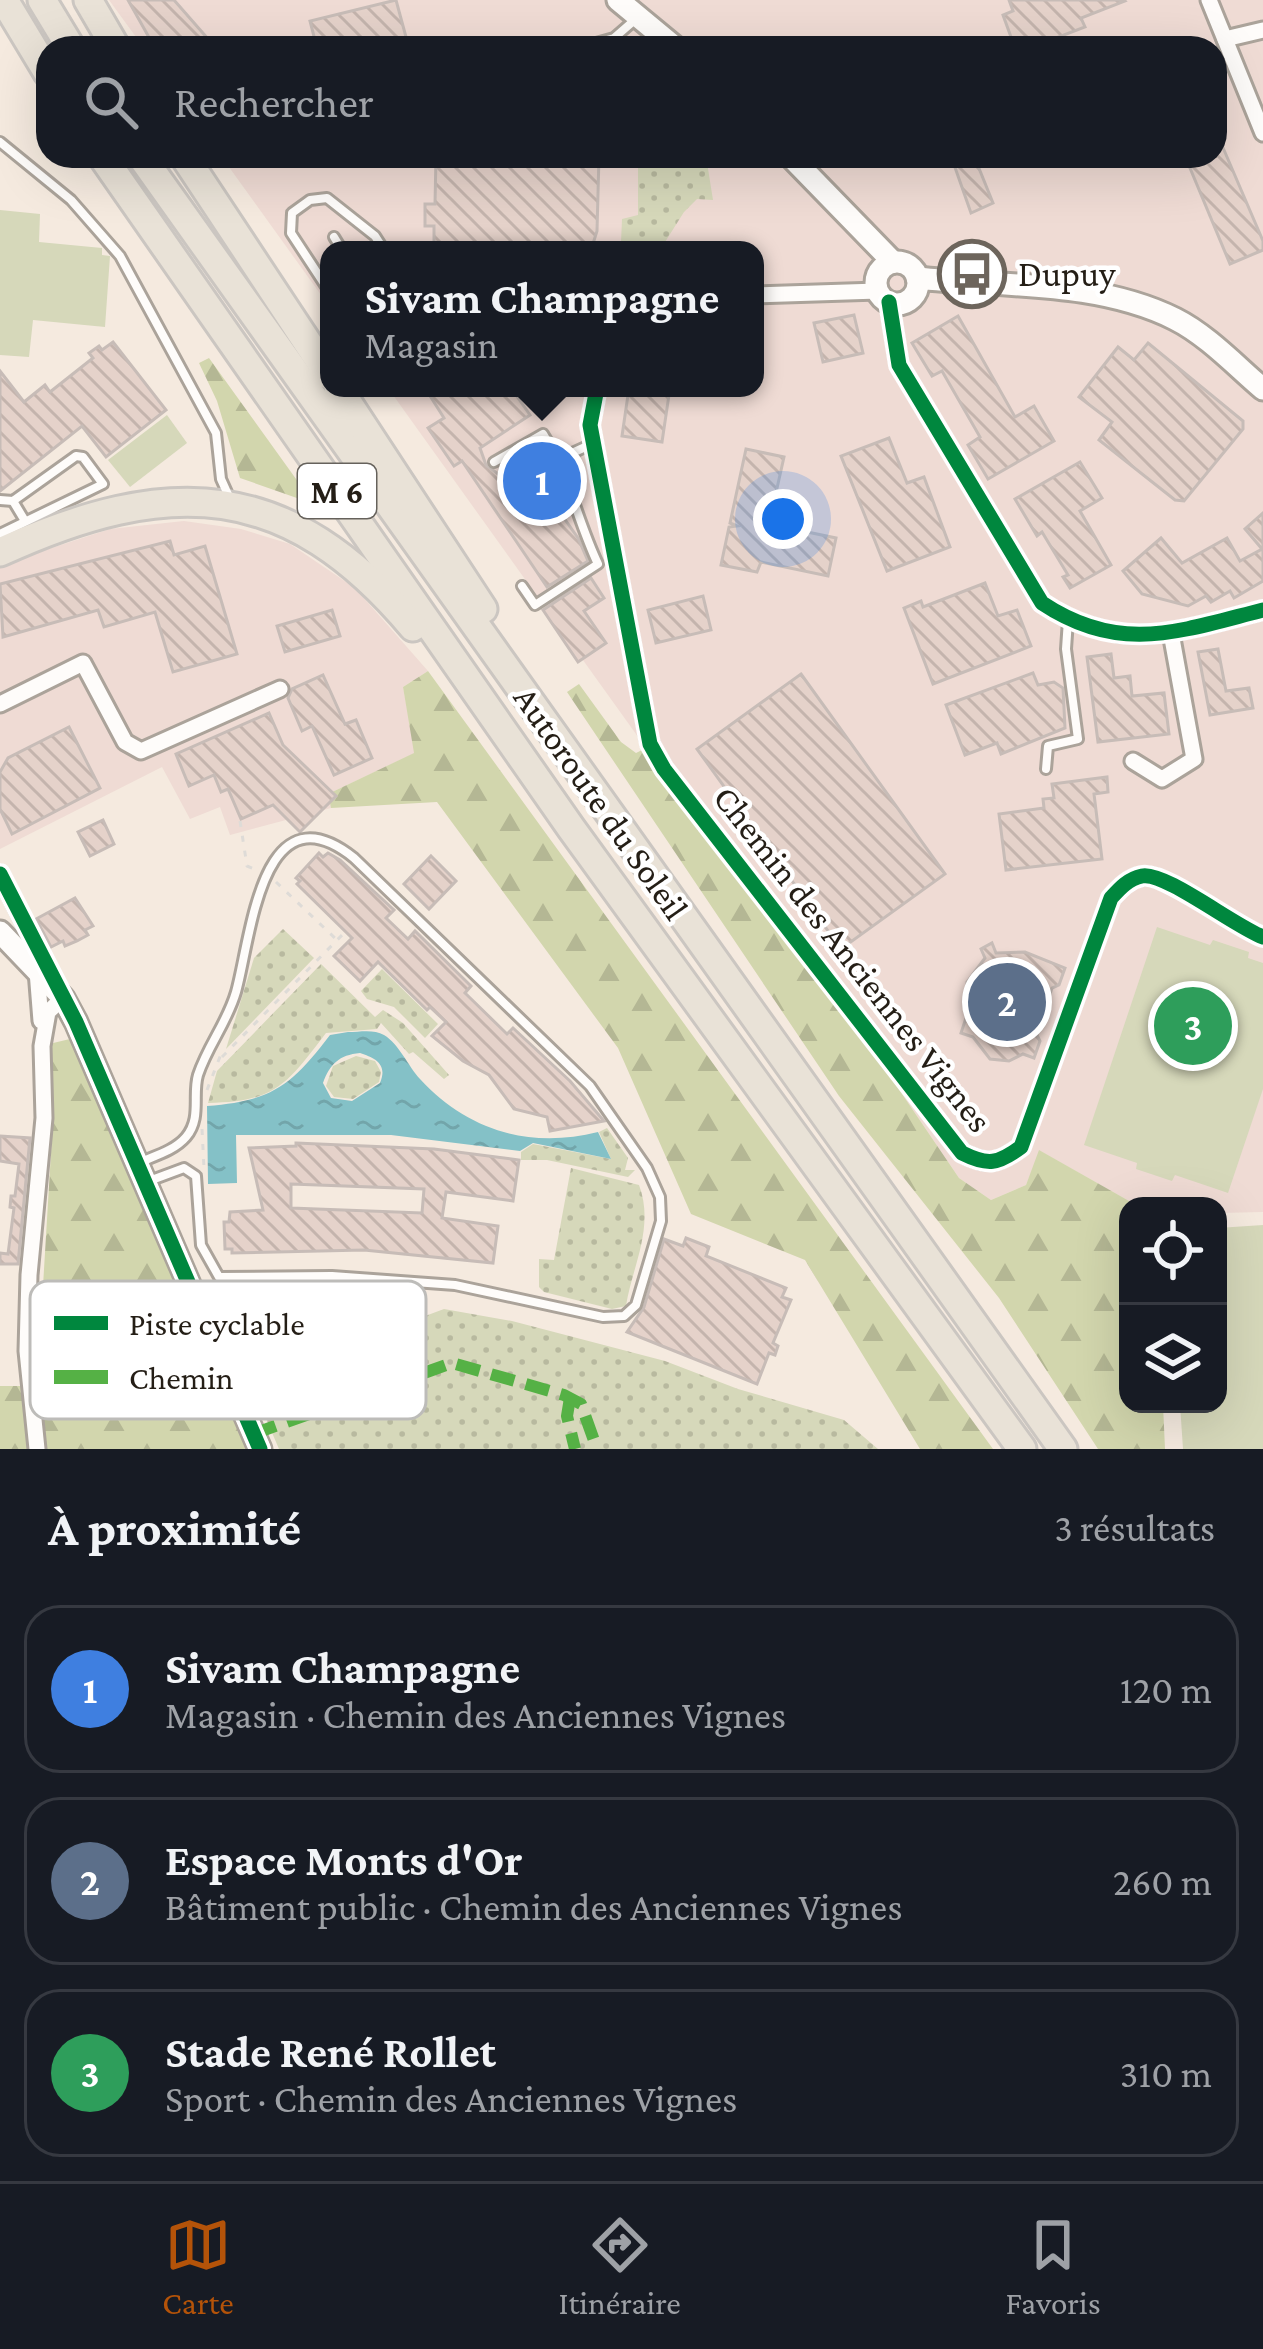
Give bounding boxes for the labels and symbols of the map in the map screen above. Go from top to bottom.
bus stop icon: Dupuy [937,239,1007,309]
place label: Dupuy [1018,254,1116,294]
pin: 1 [503,436,581,526]
road number: M 6 [298,464,376,518]
your location [753,489,813,549]
street label: Autoroute du Soleil [506,679,696,927]
street label: Chemin des Anciennes Vignes [706,778,1000,1140]
pin: 2 [968,957,1046,1047]
pin: 3 [1154,981,1232,1071]
legend [30,1281,426,1419]
text: Piste cyclable [129,1305,305,1342]
text: Chemin [129,1359,234,1396]

